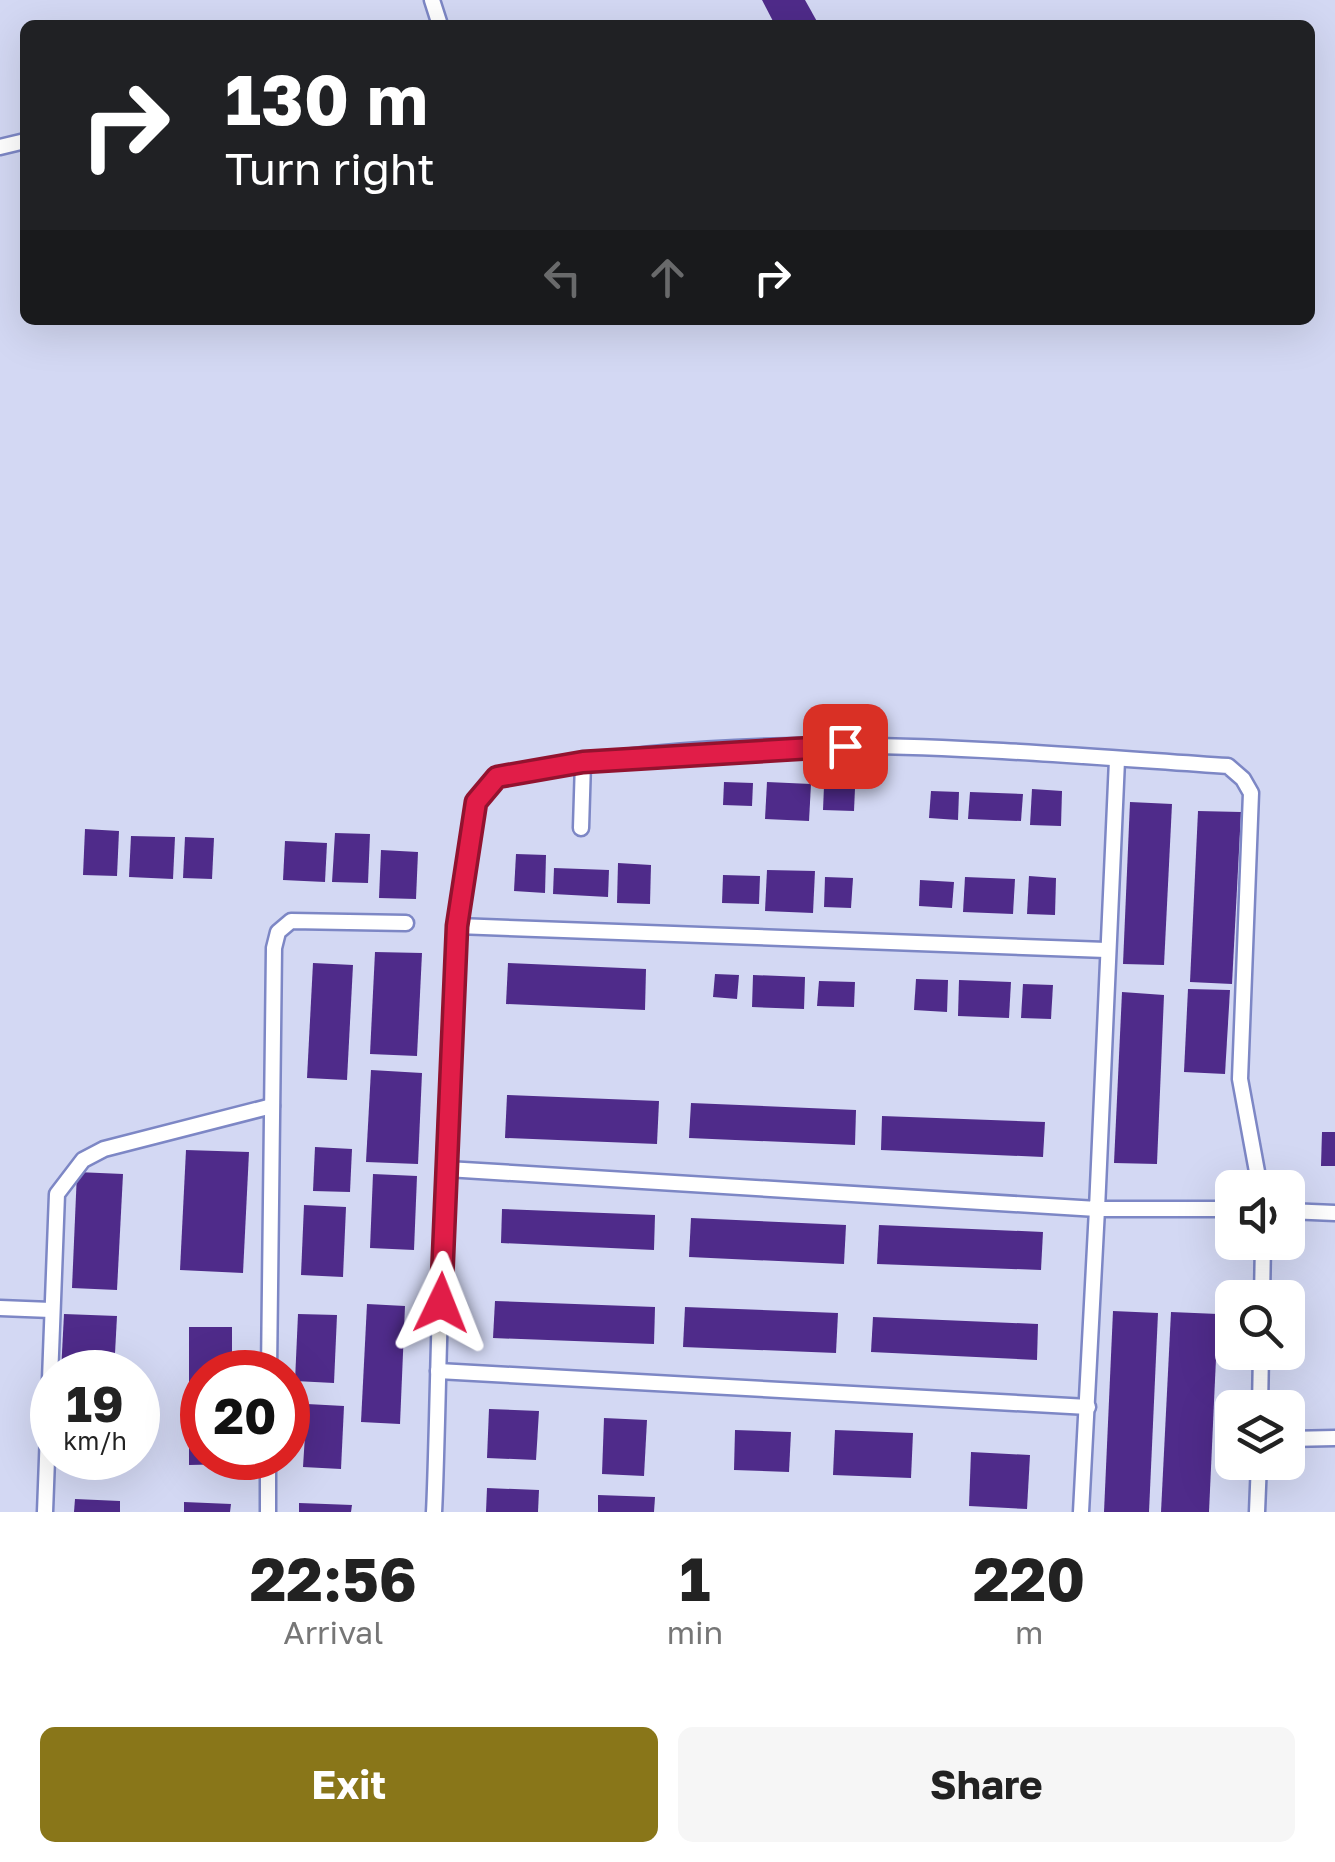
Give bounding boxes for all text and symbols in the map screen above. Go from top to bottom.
text: 130 m [225,56,428,140]
icon: right [60,60,190,190]
text: Turn right [225,141,435,195]
icon: left [535,250,590,305]
icon: ahead [640,250,695,305]
icon: right [745,250,800,305]
pin [803,704,888,789]
icon: arrive [818,719,873,774]
map controls [1215,1170,1305,1480]
button: sound [1215,1170,1305,1260]
position arrow [389,1251,493,1355]
button: search [1215,1280,1305,1370]
speed limit sign: 20 [180,1350,310,1480]
text: 19 [66,1373,124,1433]
button: layers [1215,1390,1305,1480]
text: km/h [63,1425,127,1456]
text: 22:56 [250,1542,417,1614]
text: 1 [679,1542,710,1614]
text: 220 [973,1542,1085,1614]
text: Arrival [283,1613,383,1651]
text: min [667,1613,723,1651]
text: m [1015,1613,1043,1651]
button: Exit [40,1727,658,1842]
button: Share [678,1727,1295,1842]

